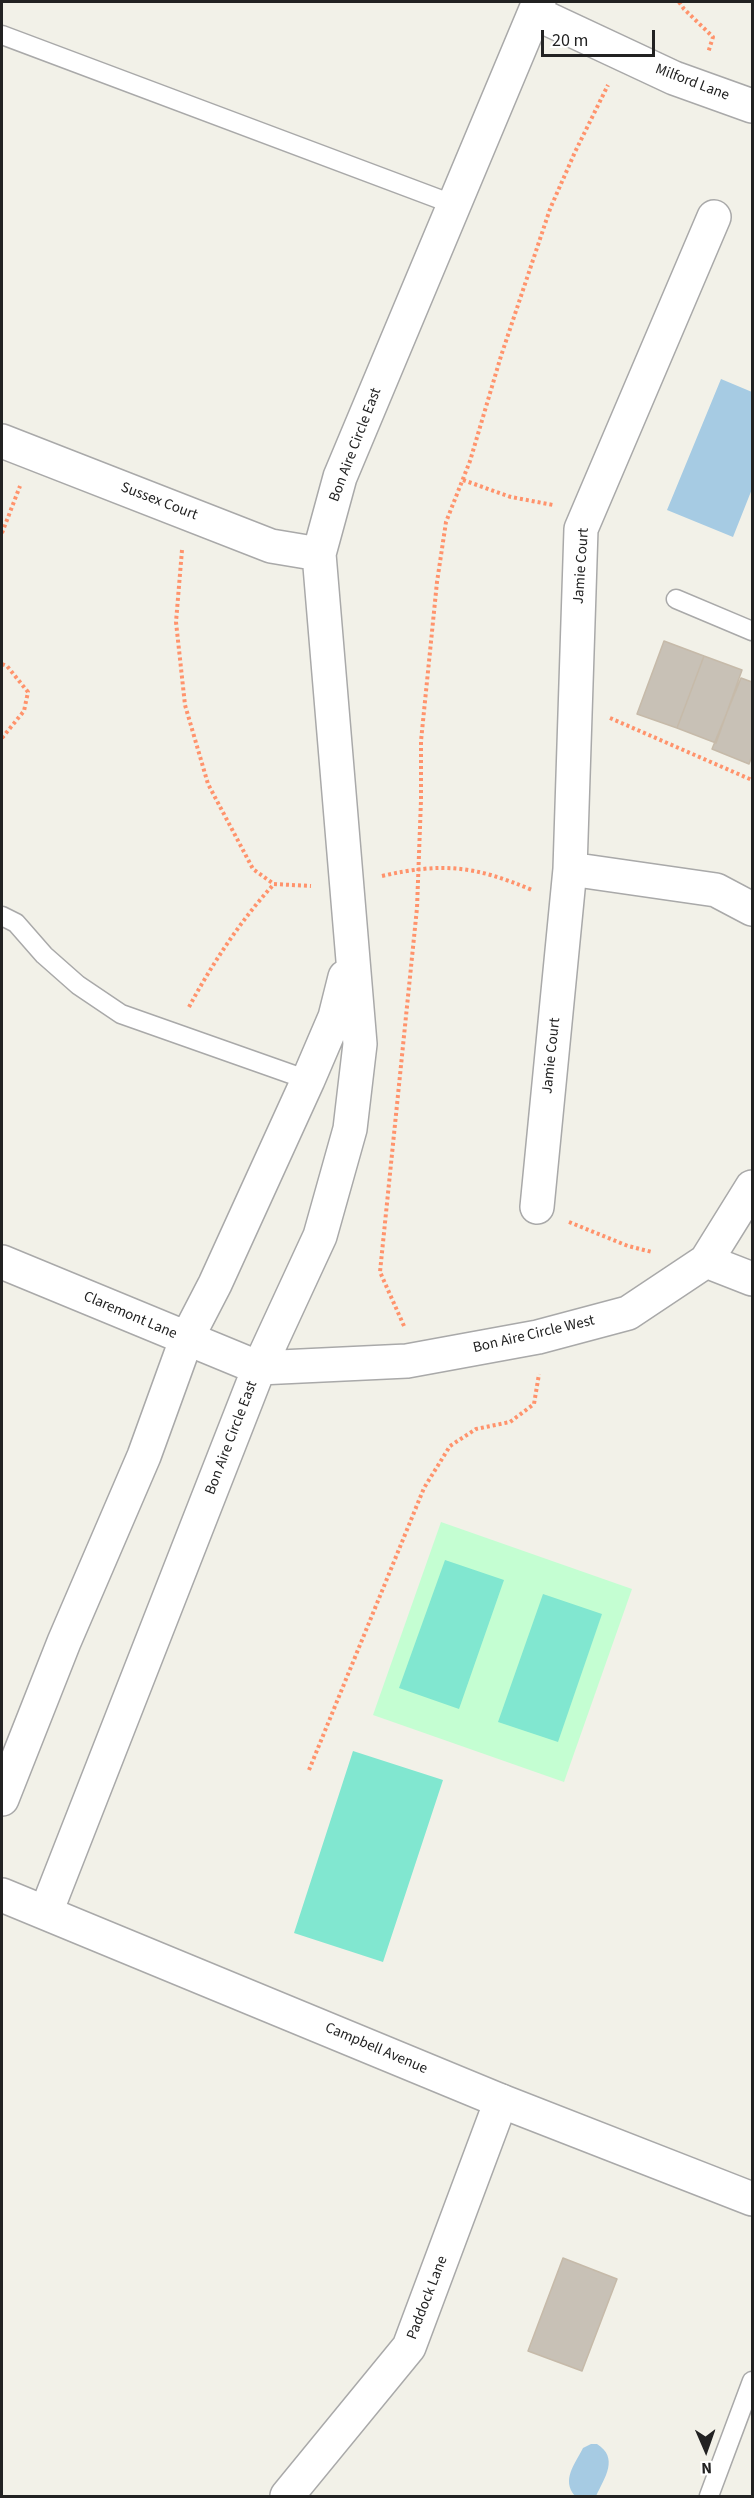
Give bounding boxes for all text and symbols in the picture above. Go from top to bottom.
scale bar [544,18,658,56]
text: 20 m [552,28,588,53]
street label: Milford Lane [653,61,731,105]
street label: Bon Aire Circle East [326,386,386,504]
street label: Sussex Court [118,479,200,525]
street label: Jamie Court [570,527,594,605]
street label: Jamie Court [539,1017,565,1095]
street label: Claremont Lane [81,1288,179,1344]
street label: Bon Aire Circle West [471,1312,597,1358]
street label: Bon Aire Circle East [202,1379,262,1497]
street label: Campbell Avenue [322,2019,430,2079]
street label: Paddock Lane [404,2254,452,2342]
north arrow [676,2420,736,2480]
text: N [701,2457,712,2479]

